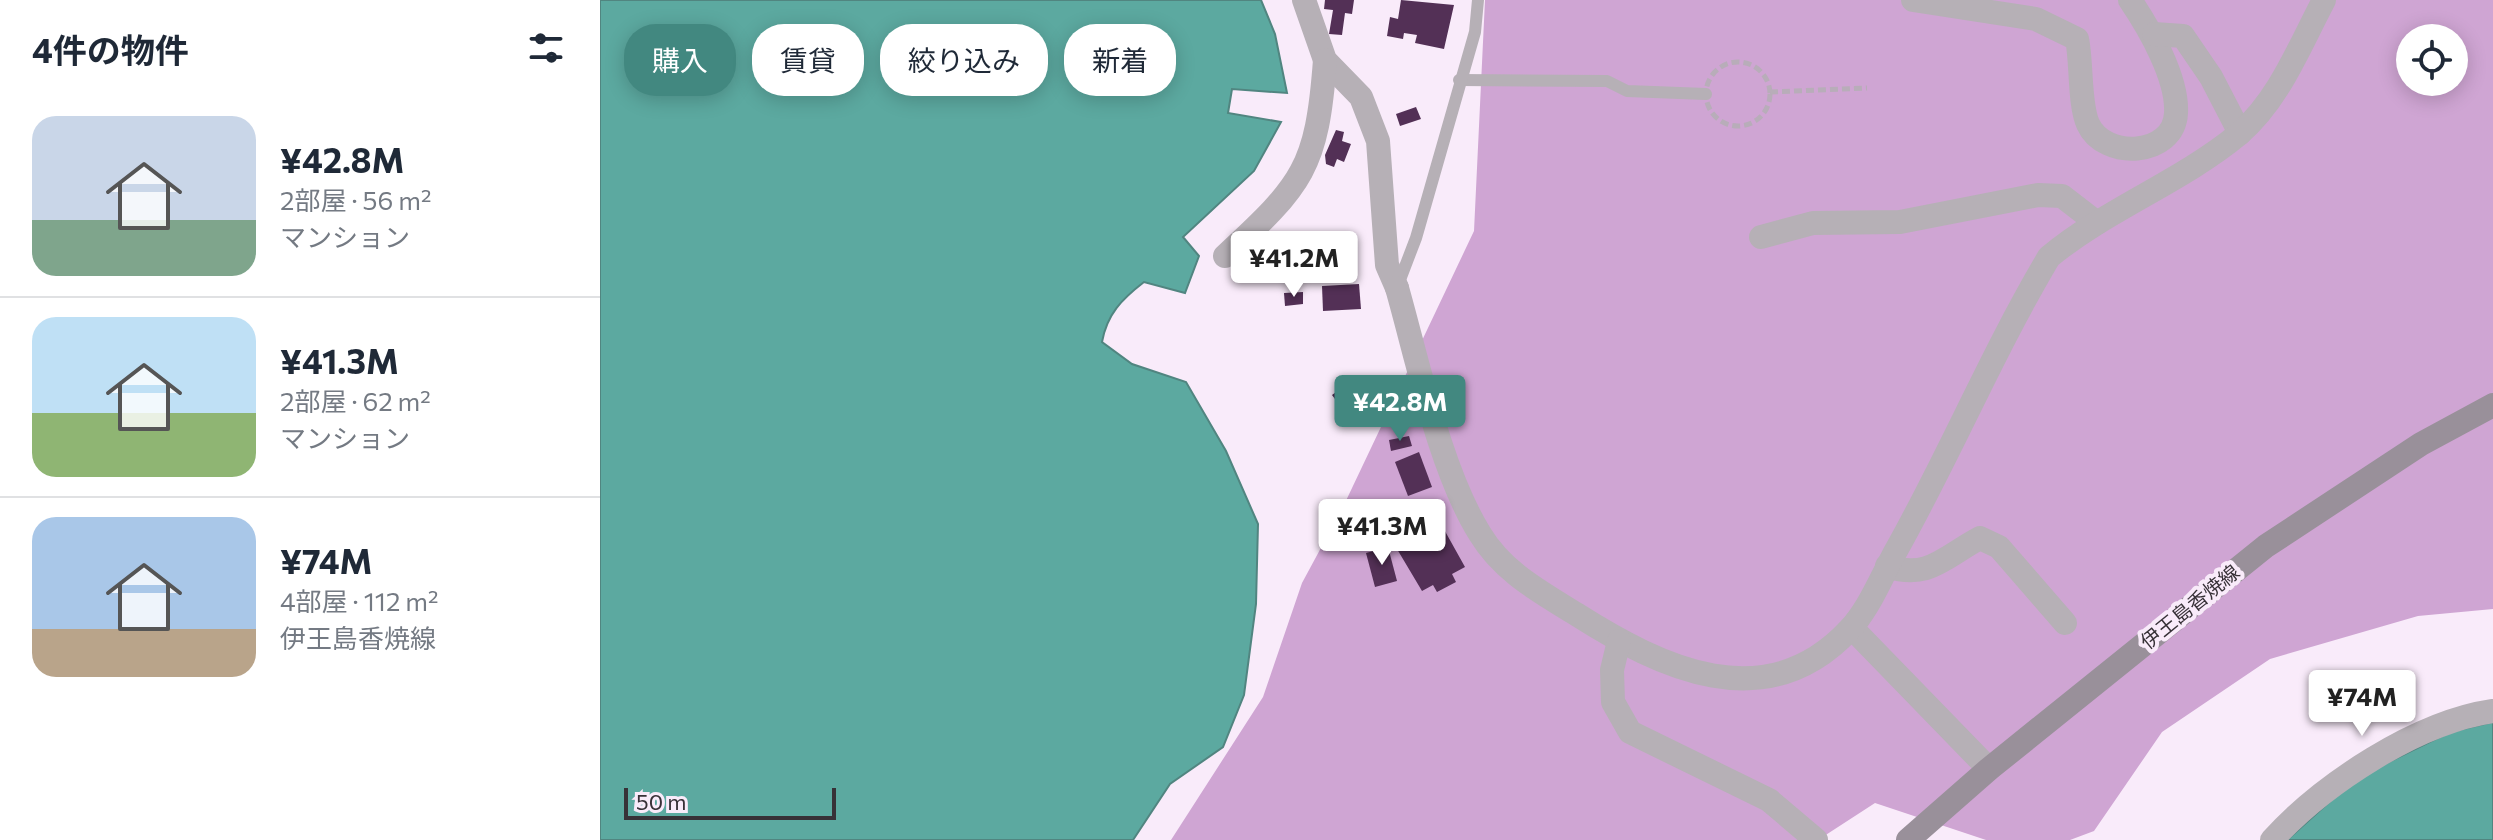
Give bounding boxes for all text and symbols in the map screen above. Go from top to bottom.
chip: 購入 [624,24,736,96]
chip: 賃貸 [752,24,864,96]
chip: 絞り込み [880,24,1048,96]
chip: 新着 [1064,24,1176,96]
map controls [2396,24,2468,96]
button: locate [2396,24,2468,96]
icon: filters [524,26,568,70]
text: 4件の物件 [32,28,189,70]
text: ¥42.8M [280,138,404,180]
icon: home [96,148,192,244]
text: 2部屋 · 56 m² [280,184,431,215]
text: マンション [280,221,410,252]
pin: ¥41.2M [1229,231,1359,299]
text: ¥41.2M [1249,241,1339,272]
text: ¥41.3M [280,339,399,381]
icon: home [96,349,192,445]
pin: ¥42.8M [1335,375,1465,443]
text: 2部屋 · 62 m² [280,385,431,416]
text: ¥42.8M [1352,385,1448,416]
text: マンション [280,422,410,453]
pin: ¥41.3M [1317,499,1447,567]
text: ¥41.3M [1337,509,1427,540]
text: ¥74M [280,539,372,581]
icon: home [96,549,192,645]
street label: 伊王島香焼線 [2135,559,2244,653]
text: 4部屋 · 112 m² [280,585,438,616]
text: 伊王島香焼線 [280,622,436,653]
pin: ¥74M [2315,670,2409,738]
text: ¥74M [2327,680,2397,711]
scale bar [624,784,836,820]
text: 50 m [636,788,686,815]

